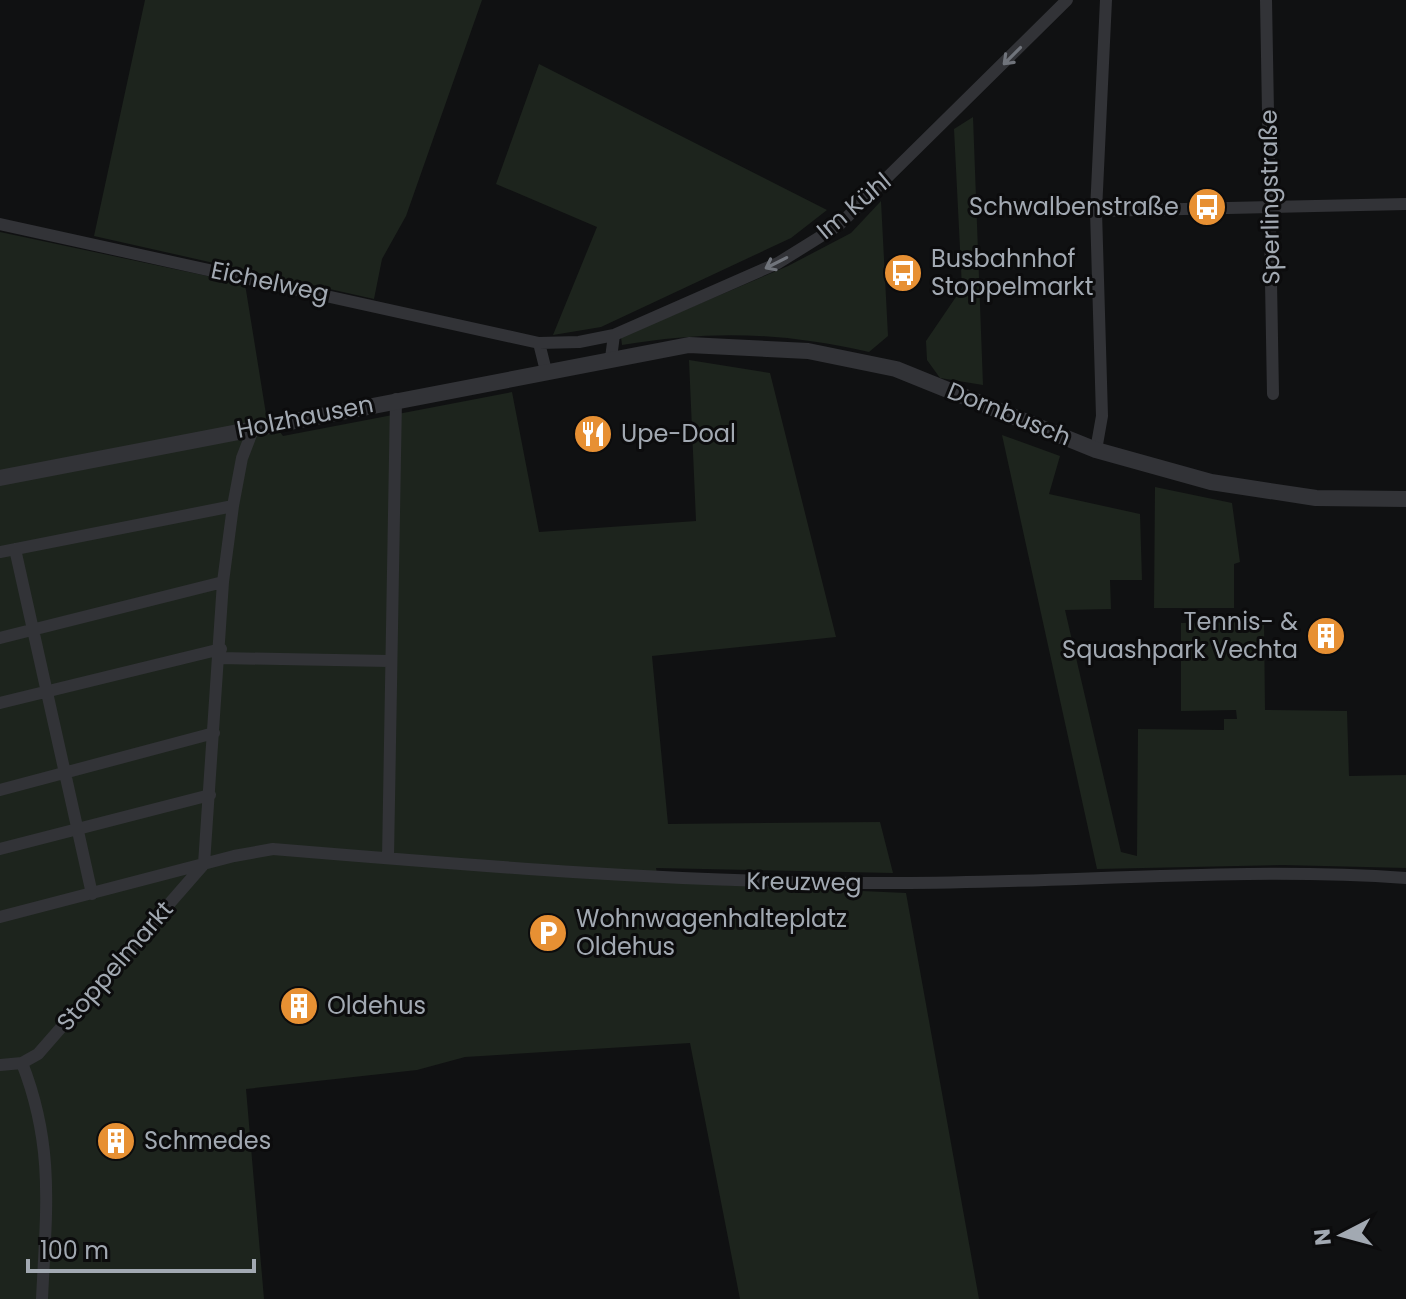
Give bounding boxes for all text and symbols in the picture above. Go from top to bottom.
one-way arrow [1003,46,1022,66]
street label: Sperlingstraße [1251,109,1288,285]
street label: Im Kühl [809,165,898,247]
bus stop icon: Schwalbenstraße [1186,186,1228,228]
place label: Schwalbenstraße [969,190,1179,223]
place label: Busbahnhof Stoppelmarkt [931,242,1093,303]
bus stop icon: Busbahnhof Stoppelmarkt [882,252,924,294]
street label: Eichelweg [208,253,332,310]
one-way arrow [764,255,788,271]
street label: Dornbusch [942,374,1076,453]
street label: Holzhausen [234,387,376,446]
restaurant icon: Upe-Doal [572,413,614,455]
place label: Upe-Doal [621,417,736,450]
place label: Tennis- & Squashpark Vechta [1062,605,1298,666]
building icon: Tennis- & Squashpark Vechta [1305,615,1347,657]
street label: Kreuzweg [746,864,862,899]
street label: Stoppelmarkt [49,894,180,1038]
place label: Wohnwagenhalteplatz Oldehus [576,902,847,963]
parking icon: Wohnwagenhalteplatz Oldehus [527,912,569,954]
building icon: Oldehus [278,985,320,1027]
place label: Oldehus [327,989,426,1022]
building icon: Schmedes [95,1120,137,1162]
place label: Schmedes [144,1124,271,1157]
north arrow [1302,1195,1382,1275]
scale bar [28,1223,254,1273]
text: N [1306,1227,1339,1247]
text: 100 m [40,1234,109,1267]

